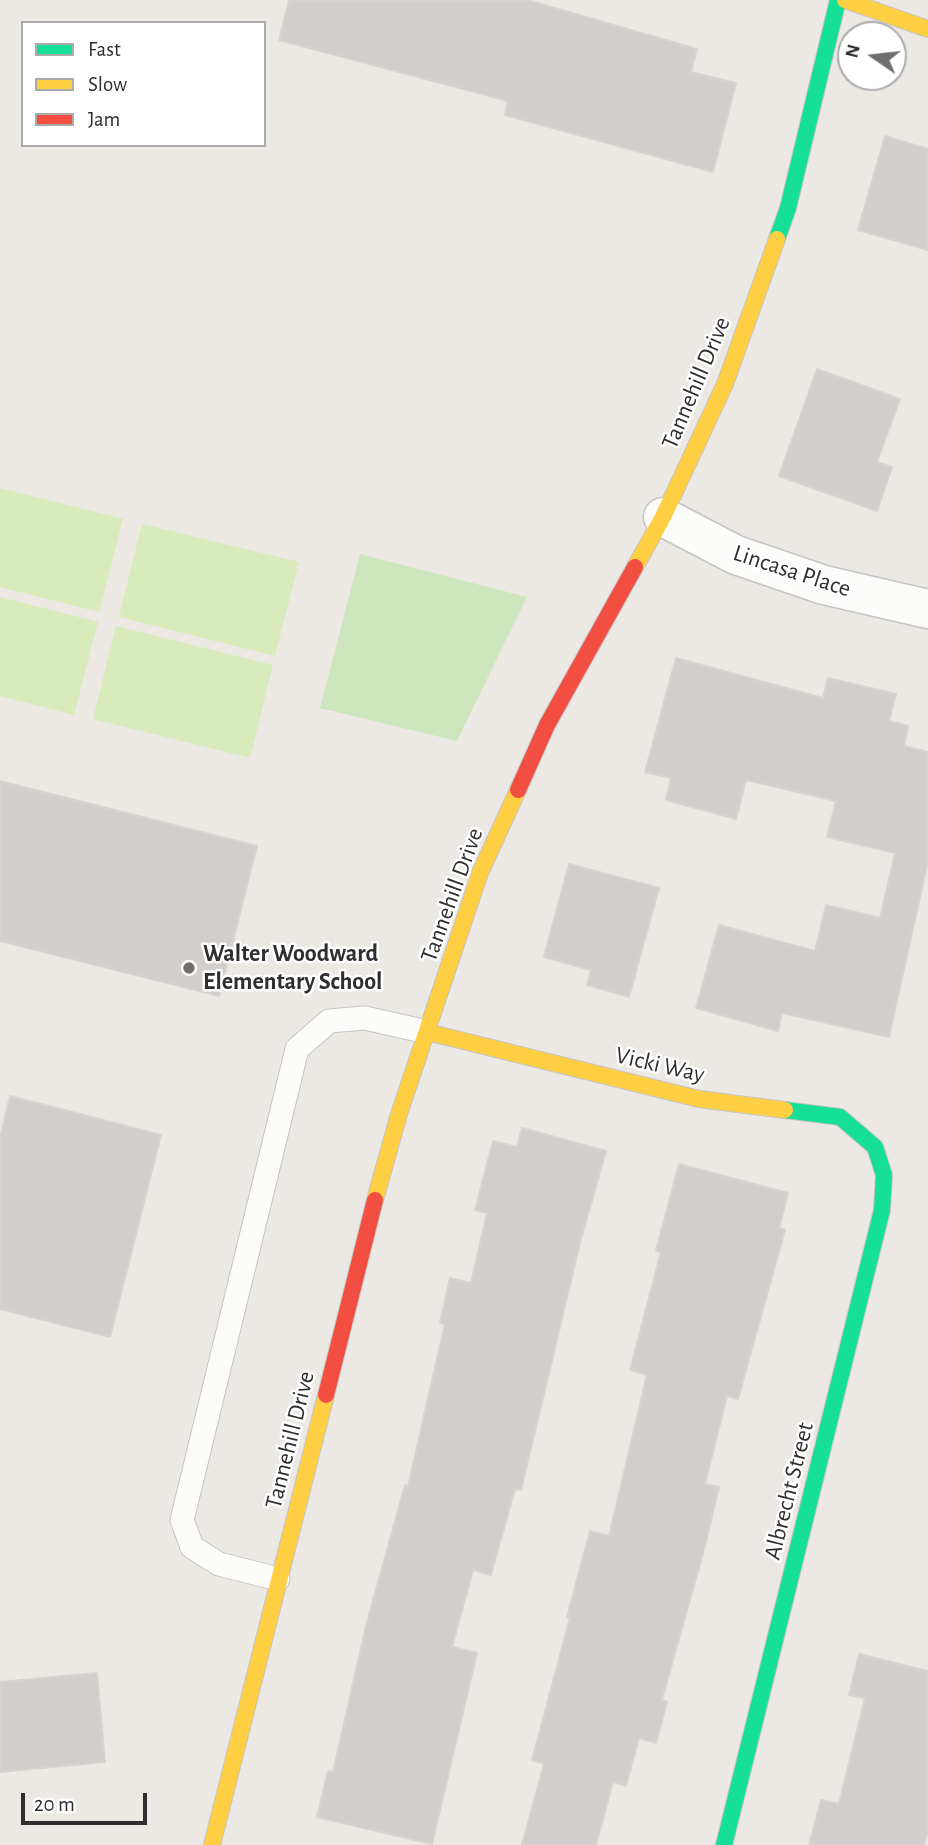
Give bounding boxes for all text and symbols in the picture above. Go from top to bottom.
legend [21,21,266,147]
north arrow [837,21,907,91]
text: Fast [88,39,121,60]
text: N [842,43,864,60]
text: Slow [88,74,127,95]
text: Jam [88,109,120,130]
street label: Tannehill Drive [655,313,737,453]
street label: Lincasa Place [730,538,854,604]
street label: Tannehill Drive [414,824,490,966]
place label: Walter Woodward Elementary School [203,940,382,996]
marker: Walter Woodward Elementary School [181,960,197,976]
street label: Vicki Way [613,1041,707,1089]
street label: Tannehill Drive [259,1368,321,1512]
street label: Albrecht Street [758,1419,820,1563]
scale bar [24,1778,150,1822]
text: 20 m [34,1794,75,1815]

